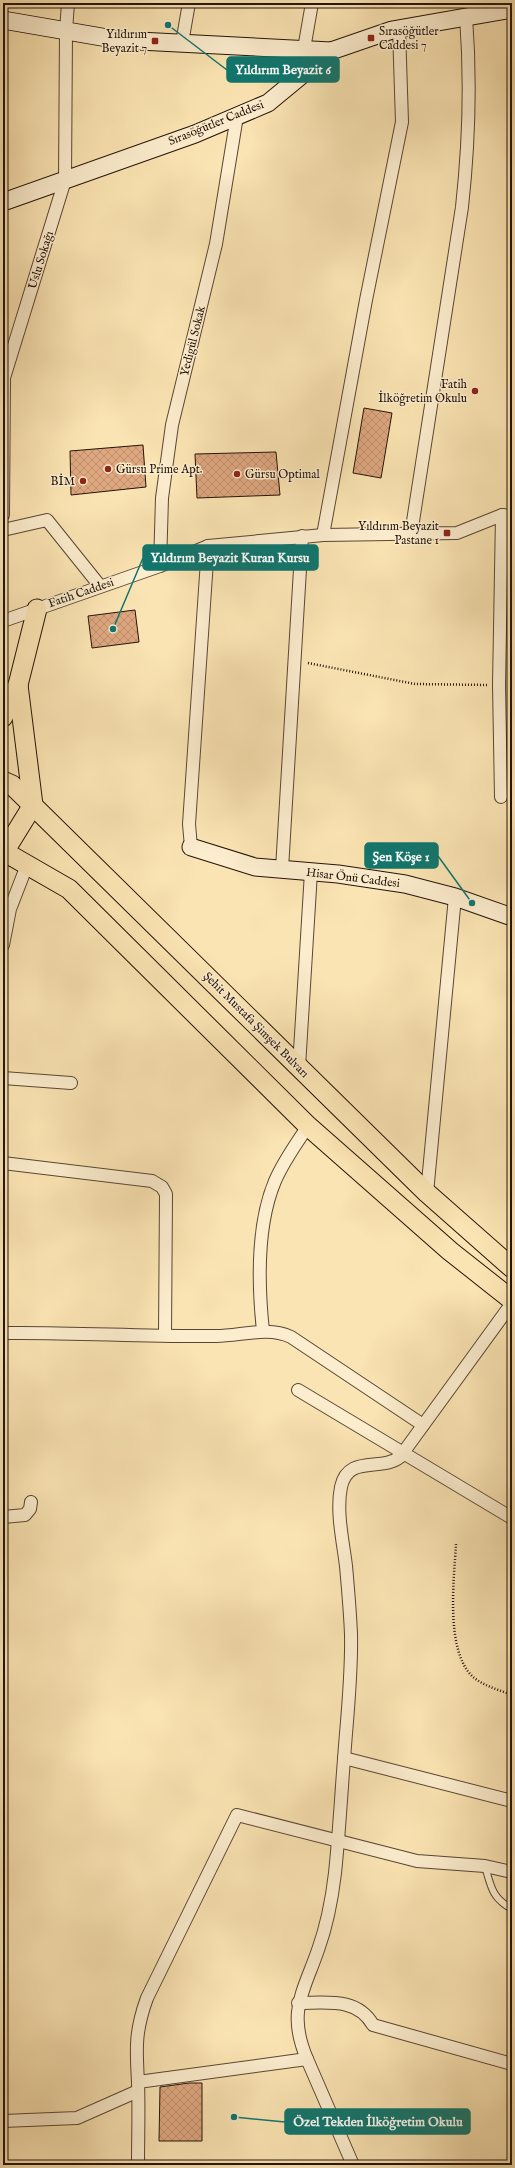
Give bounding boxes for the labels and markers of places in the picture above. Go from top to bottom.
place label: Sırasöğütler Caddesi 7 [379,24,439,53]
place label: Yıldırım Beyazit 7 [101,27,147,56]
marker: Sırasöğütler Caddesi 7 [366,33,376,43]
marker: Yıldırım Beyazit 7 [150,36,160,46]
callout: Yıldırım Beyazit 6 [227,57,339,82]
place label: Fatih İlköğretim Okulu [378,377,468,406]
marker: Fatih İlköğretim Okulu [470,386,480,396]
place label: Gürsu Prime Apt. [116,462,202,478]
marker: Gürsu Prime Apt. [103,464,113,474]
place label: Gürsu Optimal [245,467,320,483]
marker: Gürsu Optimal [232,469,242,479]
place label: BİM [51,473,75,489]
marker: BİM [78,476,88,486]
place label: Yıldırım Beyazit Pastane 1 [358,519,439,548]
marker: Yıldırım Beyazit Pastane 1 [442,528,452,538]
callout: Yıldırım Beyazit Kuran Kursu [143,545,318,570]
callout: Şen Köşe 1 [365,843,438,868]
callout: Özel Tekden İlköğretim Okulu [285,2109,470,2134]

